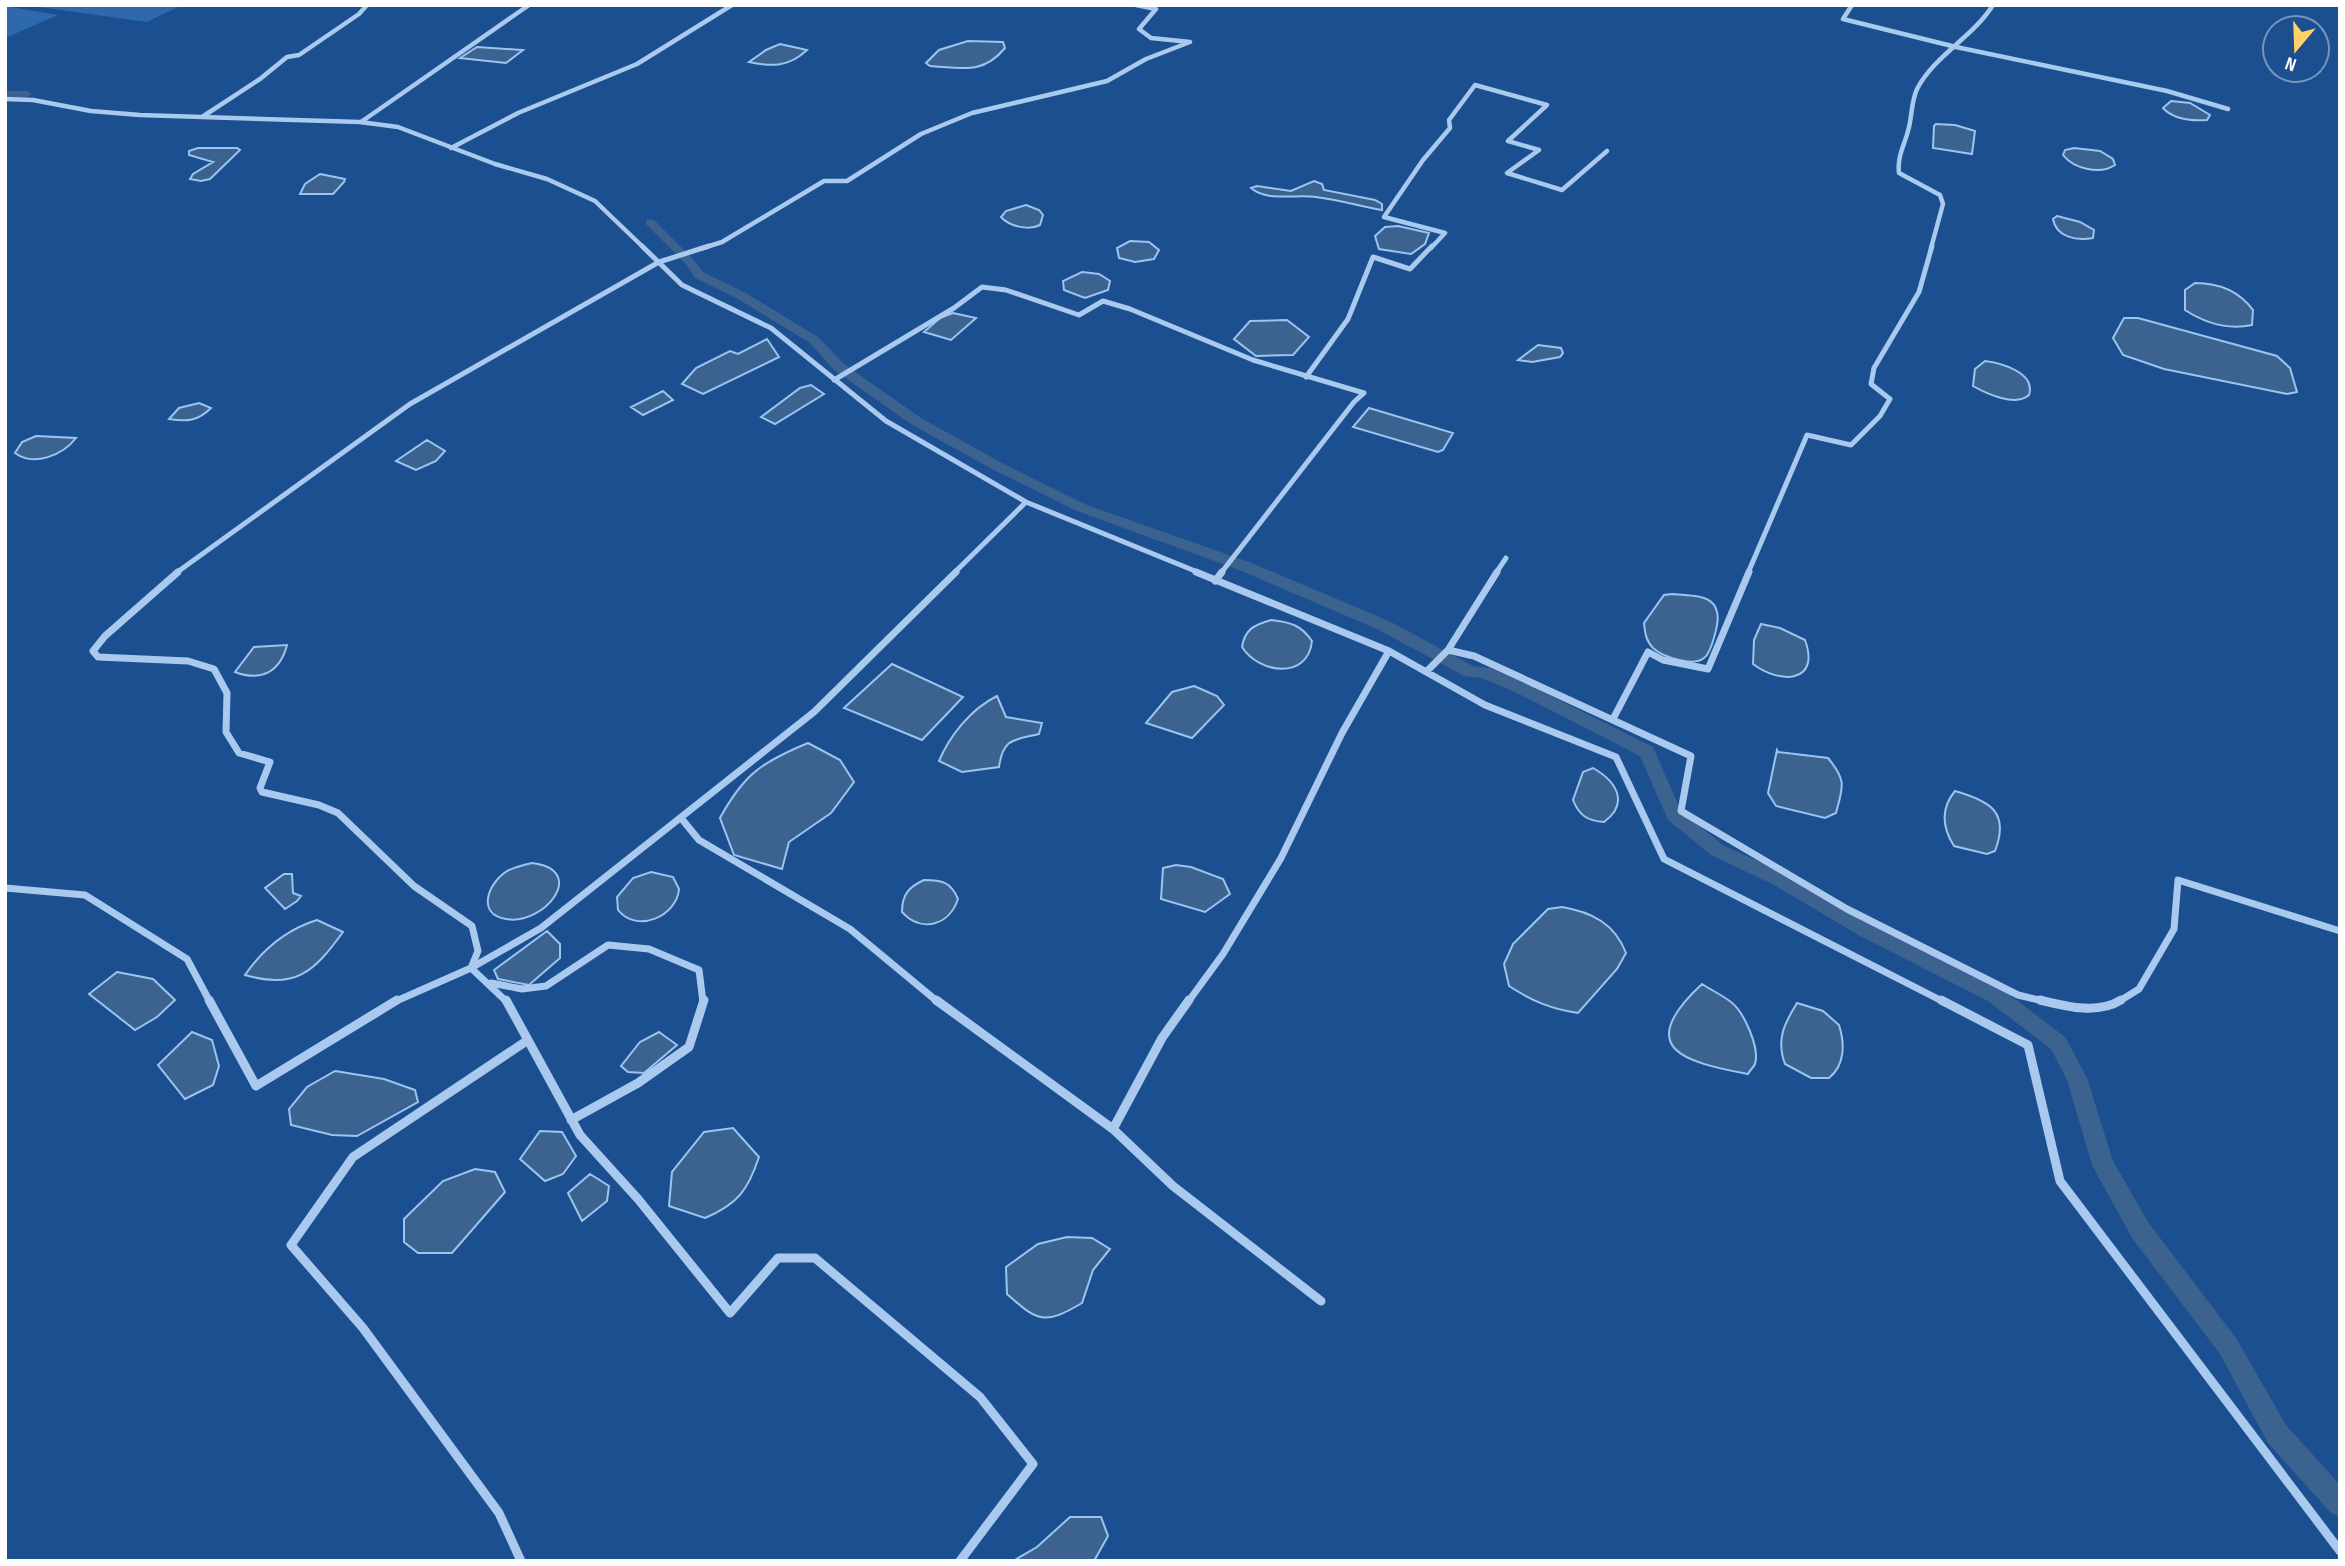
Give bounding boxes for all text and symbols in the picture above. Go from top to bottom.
north arrow [2261,14,2331,84]
text: N [2282,51,2299,76]

